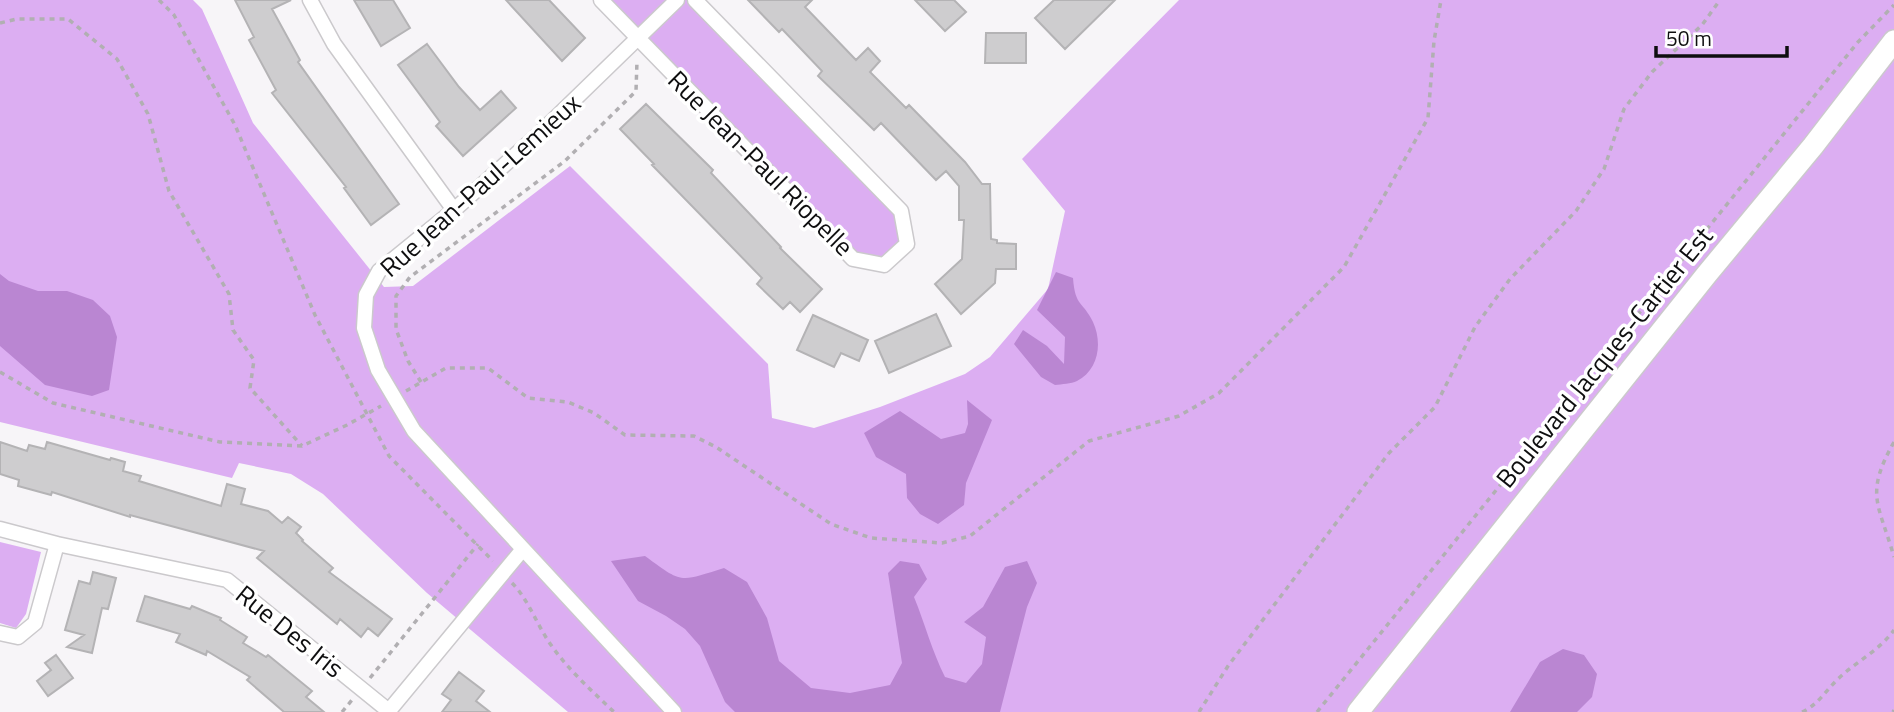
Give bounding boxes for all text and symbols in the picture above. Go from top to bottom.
scale bar [1656,14,1787,58]
text: 50 m [1666,22,1712,54]
street label: Rue Jean-Paul Riopelle [659,61,863,265]
street label: Rue Jean-Paul-Lemieux [371,84,589,286]
street label: Boulevard Jacques-Cartier Est [1486,218,1722,496]
street label: Rue Des Iris [227,575,353,687]

